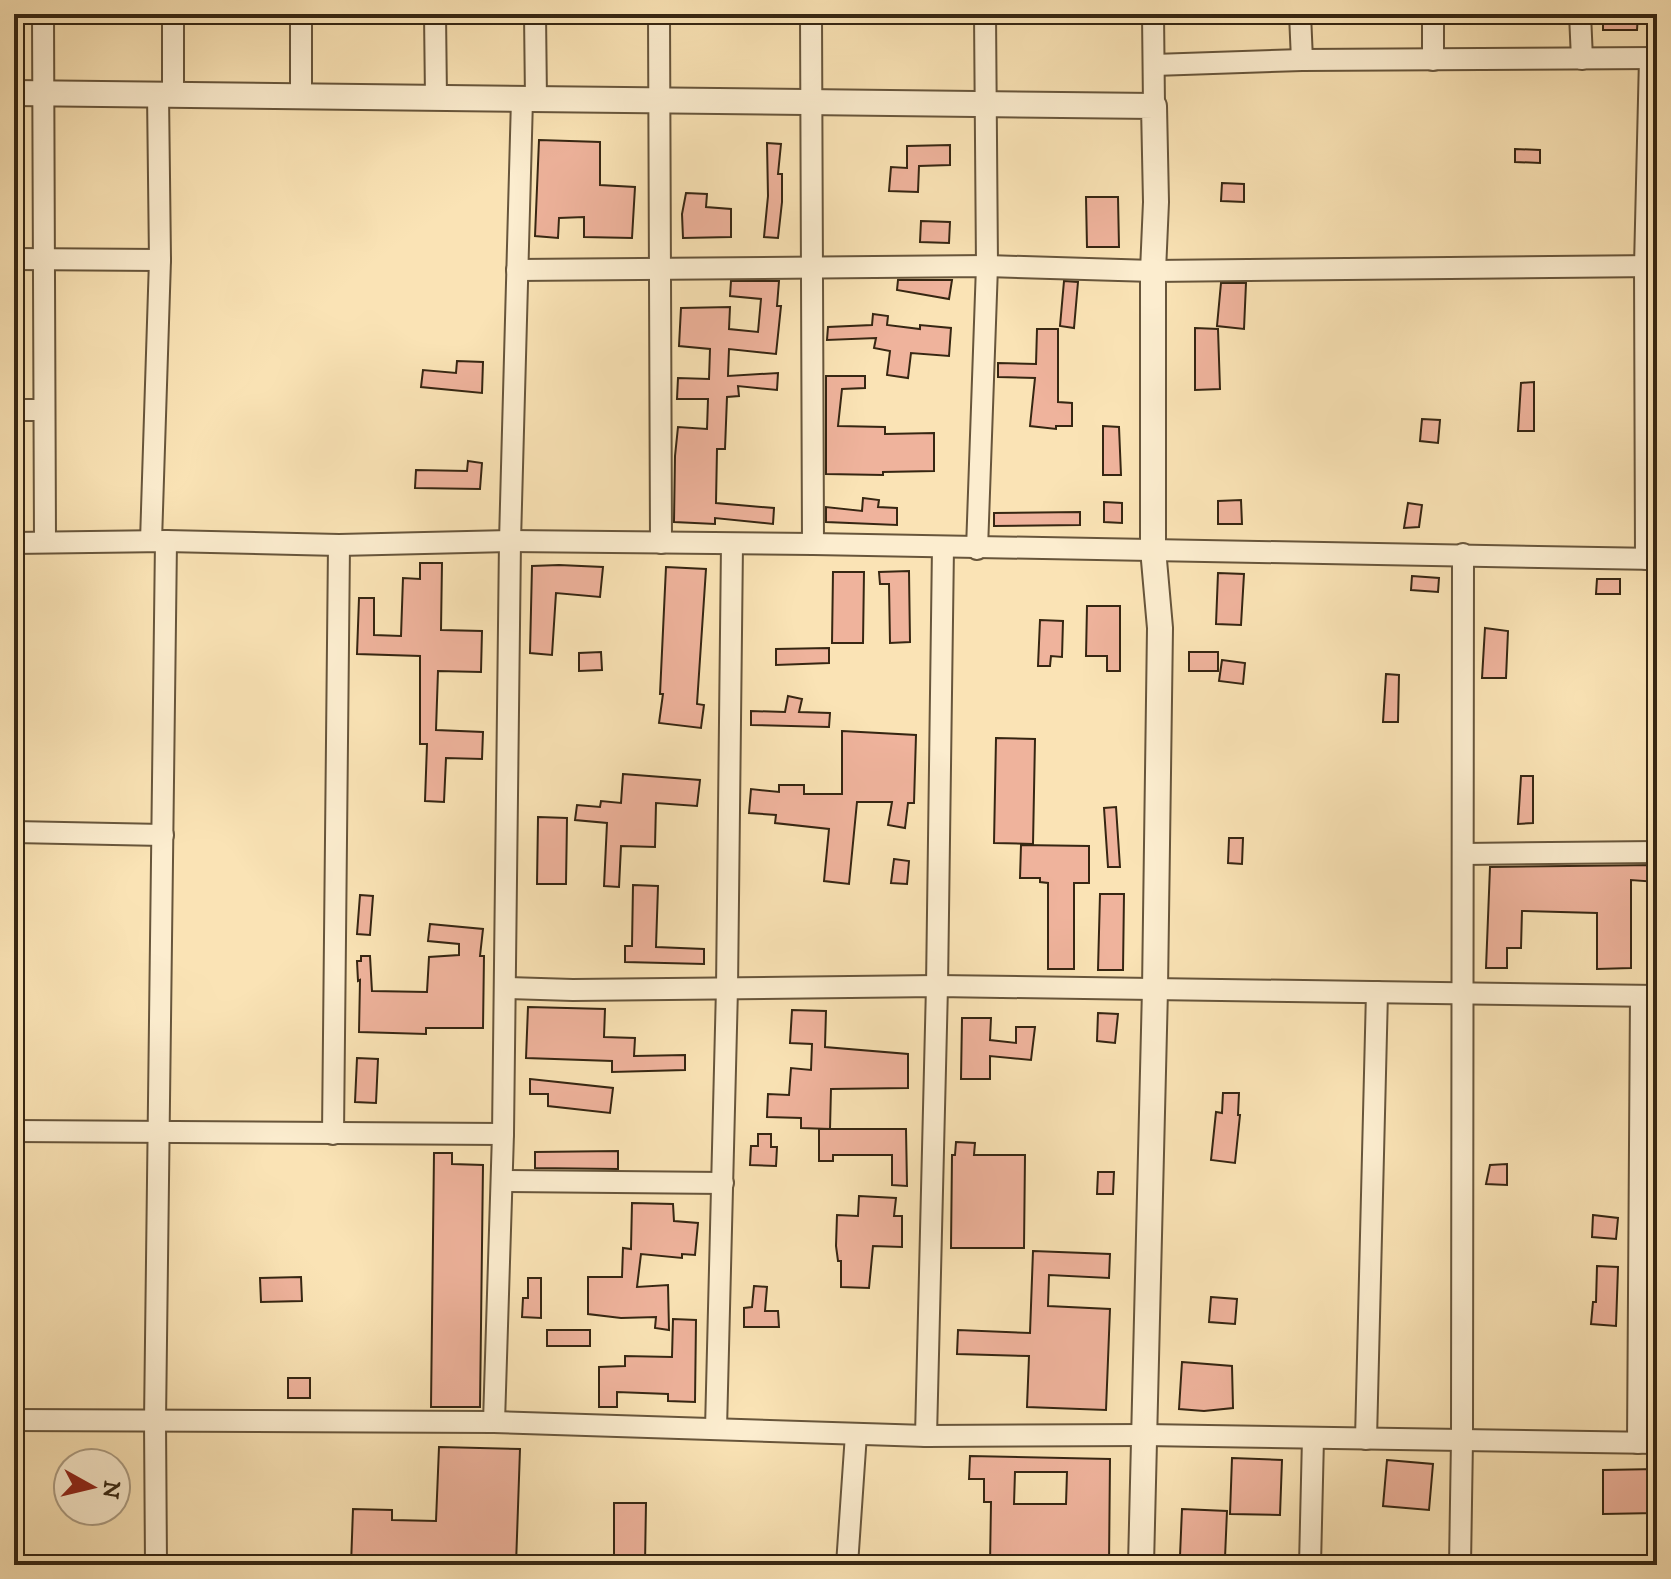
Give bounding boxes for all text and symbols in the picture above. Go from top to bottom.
north arrow [52,1447,132,1527]
text: N [96,1479,125,1500]

